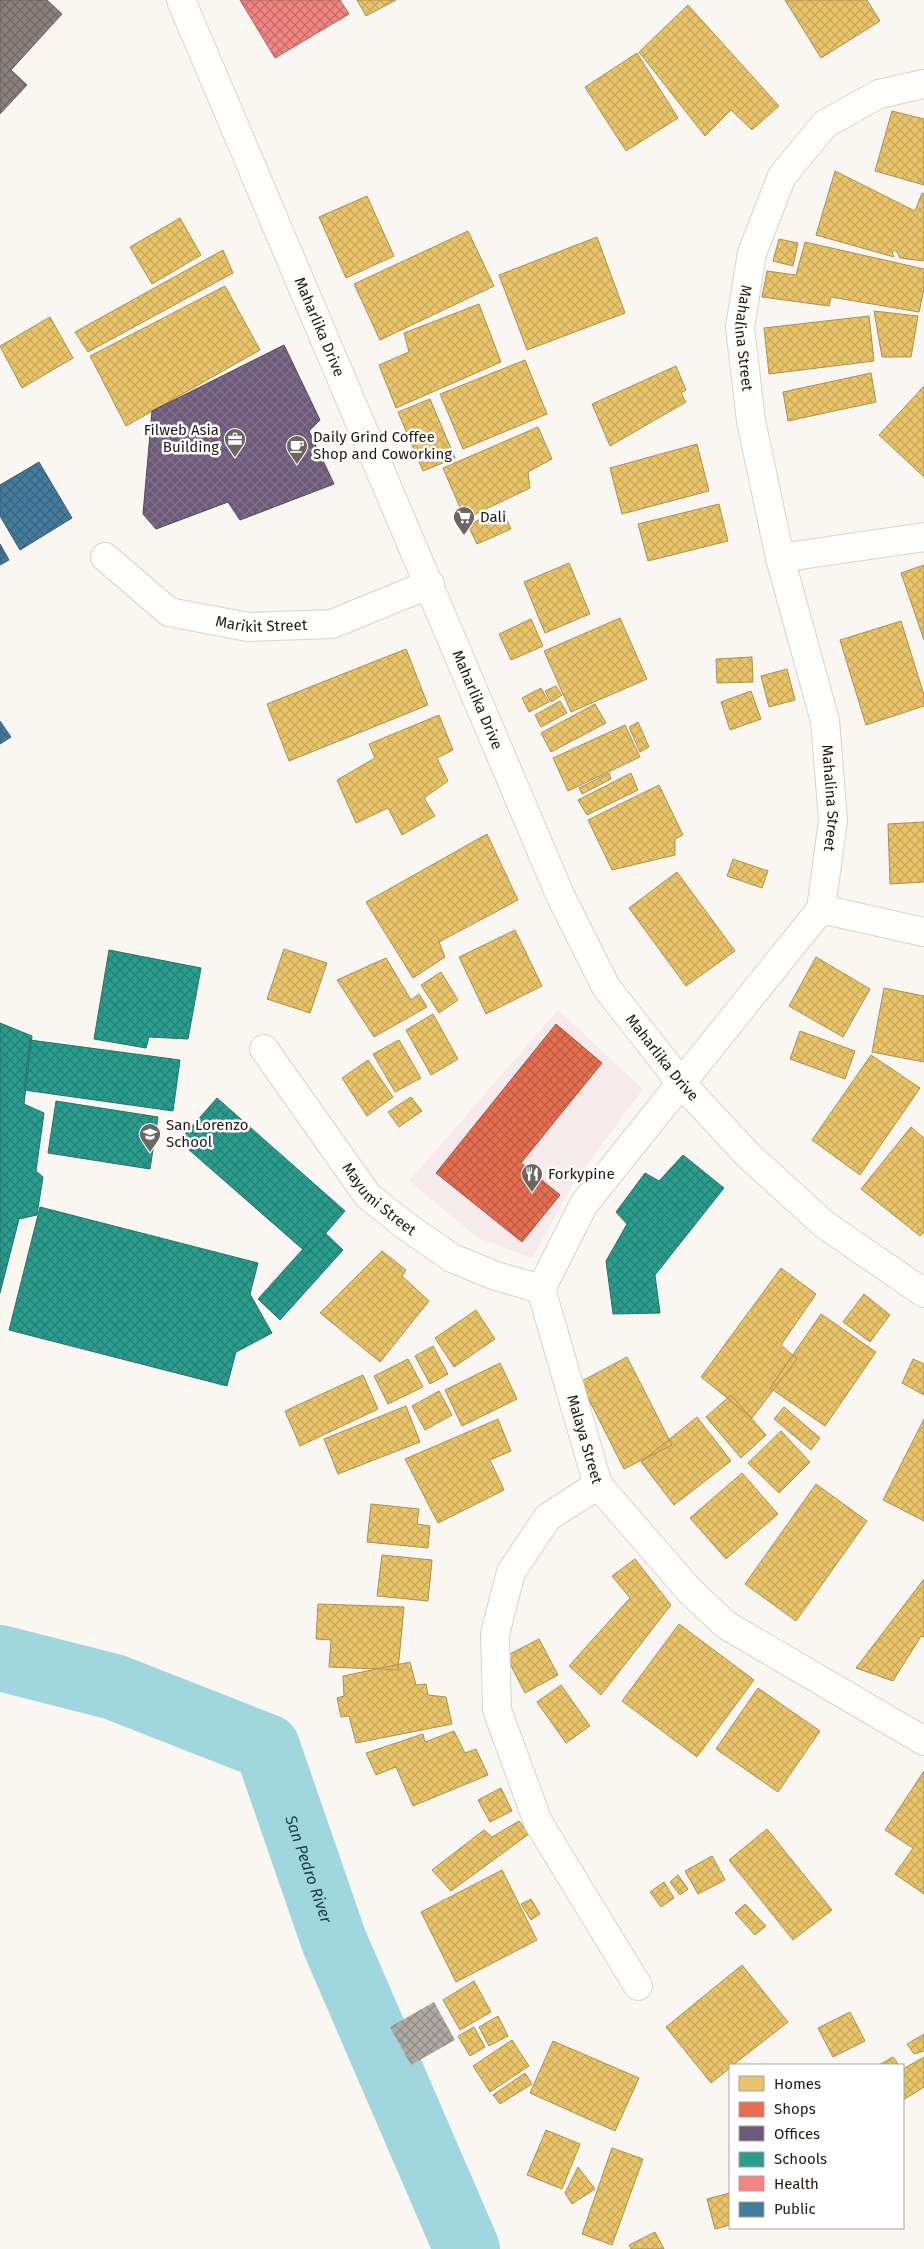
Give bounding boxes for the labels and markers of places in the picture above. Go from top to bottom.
place label: Filweb Asia Building [144,421,219,456]
office icon: Filweb Asia Building [223,427,247,458]
place label: Daily Grind Coffee Shop and Coworking [313,428,452,463]
cafe icon: Daily Grind Coffee Shop and Coworking [285,434,309,465]
supermarket icon: Dali [452,505,476,536]
place label: Dali [480,508,506,526]
place label: San Lorenzo School [166,1116,248,1151]
school or university icon: San Lorenzo School [138,1122,162,1153]
restaurant icon: Forkypine [520,1162,544,1193]
place label: Forkypine [548,1165,615,1183]

